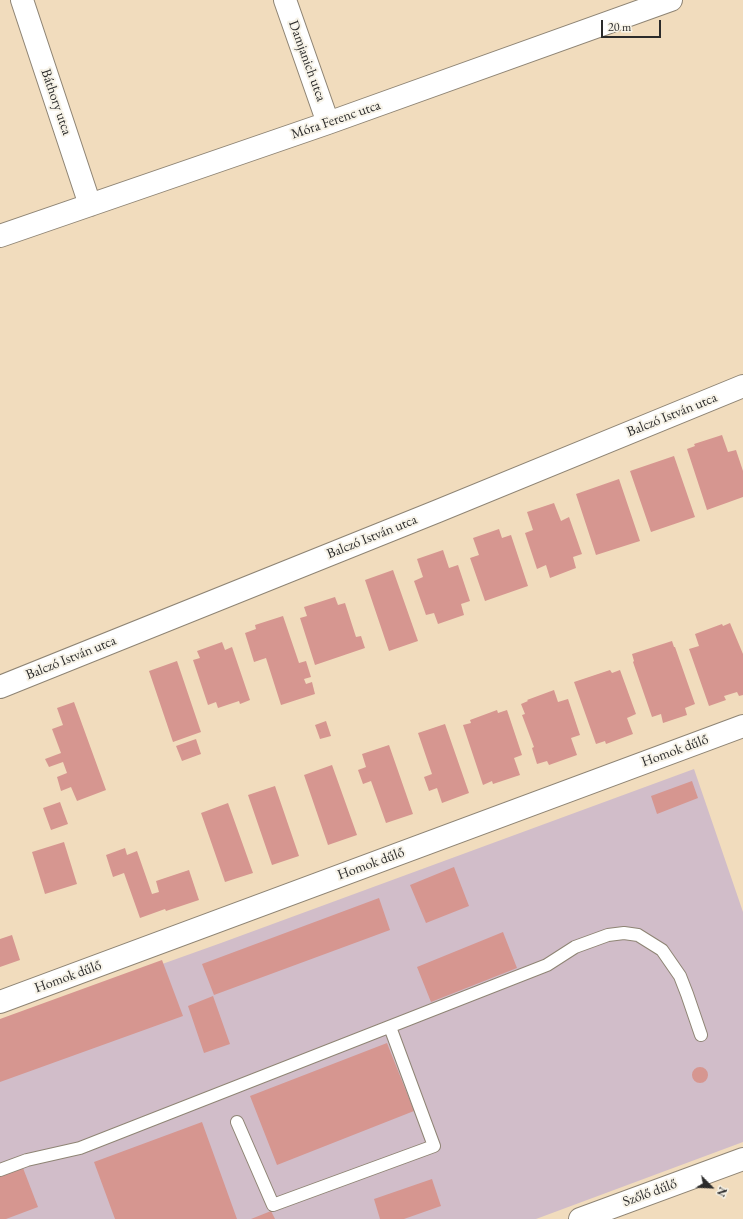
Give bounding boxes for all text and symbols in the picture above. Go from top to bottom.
scale bar [603,12,663,38]
street label: Damjanich utca [285,18,329,104]
text: 20 m [608,19,631,35]
street label: Báthory utca [37,67,75,137]
street label: Móra Ferenc utca [289,97,383,143]
street label: Balczó István utca [624,389,720,441]
street label: Balczó István utca [324,511,420,563]
street label: Balczó István utca [23,632,119,684]
street label: Homok dűlő [639,731,711,771]
street label: Homok dűlő [335,844,407,884]
street label: Homok dűlő [32,957,104,997]
north arrow [691,1167,731,1207]
street label: Szőlő dűlő [621,1175,679,1211]
text: N [714,1185,730,1199]

